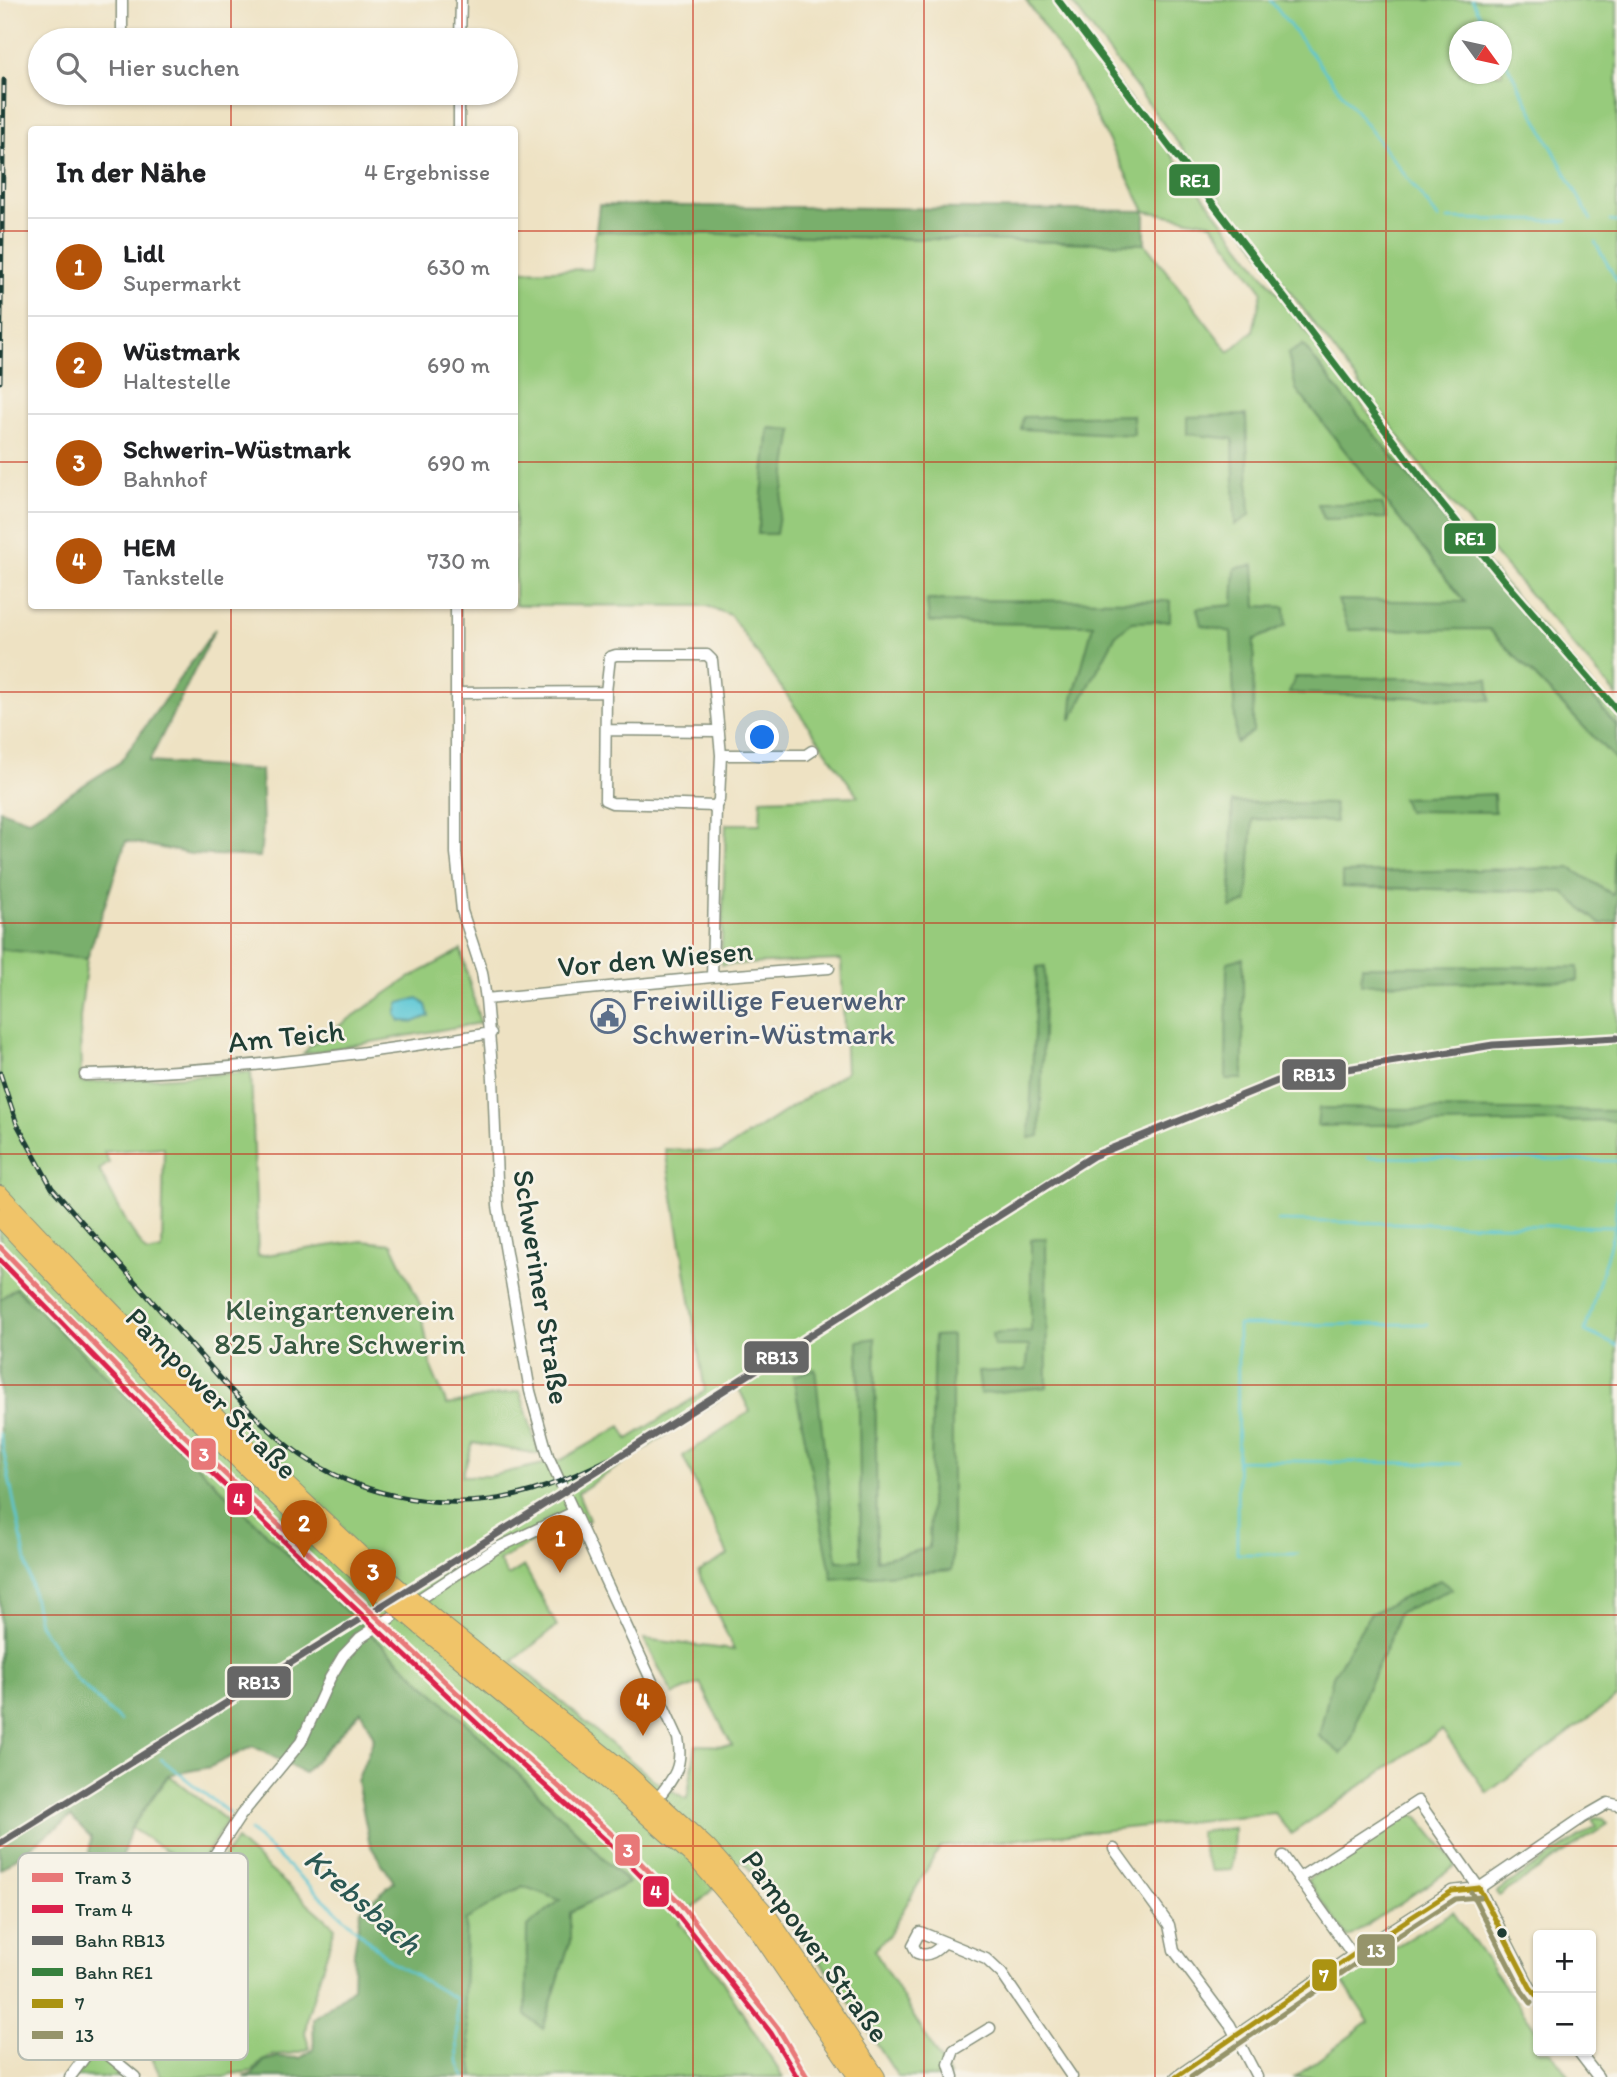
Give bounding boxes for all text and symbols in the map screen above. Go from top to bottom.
north arrow [1449,21,1512,84]
search box [28,28,518,105]
icon: search [52,48,90,86]
text: Hier suchen [108,51,240,83]
text: In der Nähe [56,153,206,190]
text: 4 Ergebnisse [364,158,490,186]
line badge: RE1 [1168,163,1221,197]
text: RE1 [1180,169,1211,192]
text: Lidl [123,237,165,269]
text: 1 [74,253,84,281]
text: 630 m [427,253,490,281]
text: Supermarkt [123,269,241,297]
text: Wüstmark [123,335,240,367]
text: 2 [73,351,85,379]
text: 690 m [427,351,490,379]
text: Haltestelle [123,367,231,395]
text: Schwerin-Wüstmark [123,433,351,465]
text: 3 [73,449,85,477]
text: 690 m [427,449,490,477]
text: Bahnhof [123,465,207,493]
line badge: RE1 [1443,522,1497,555]
text: RE1 [1455,527,1486,550]
text: HEM [123,531,176,563]
text: 4 [72,547,86,575]
text: 730 m [427,547,490,575]
text: Tankstelle [123,563,224,591]
your location [745,720,779,754]
street label: Vor den Wiesen [556,931,754,985]
place label: Freiwillige Feuerwehr Schwerin-Wüstmark [632,981,905,1052]
public building icon: Freiwillige Feuerwehr Schwerin-Wüstmark [589,997,627,1035]
street label: Am Teich [226,1012,346,1060]
line badge: RB13 [1281,1058,1347,1091]
text: RB13 [1293,1063,1335,1086]
street label: Schweriner Straße [505,1167,579,1407]
park label: Kleingartenverein 825 Jahre Schwerin [214,1291,466,1362]
street label: Pampower Straße [118,1299,306,1487]
line badge: RB13 [743,1340,810,1374]
text: RB13 [756,1346,798,1369]
line badge: 3 [190,1437,217,1471]
text: 3 [199,1443,209,1466]
line badge: 4 [226,1482,253,1516]
text: 4 [233,1488,245,1511]
pin: 2 [281,1500,327,1558]
pin: 1 [537,1515,583,1573]
pin: 3 [350,1549,396,1607]
line badge: RB13 [226,1665,292,1699]
text: RB13 [238,1671,280,1694]
pin: 4 [620,1678,666,1736]
line badge: 3 [614,1833,641,1867]
text: 3 [623,1839,633,1862]
water label: Krebsbach [297,1840,429,1962]
street label: Pampower Straße [734,1843,898,2049]
legend [18,1853,248,2060]
text: Tram 3 [75,1866,132,1889]
line badge: 4 [642,1875,670,1908]
text: 4 [650,1880,662,1903]
text: Tram 4 [75,1898,133,1921]
unlabelled marker [1495,1926,1509,1940]
text: Bahn RB13 [75,1929,165,1952]
map controls [1533,1930,1596,2056]
button: + [1533,1930,1596,1993]
line badge: 13 [1356,1933,1396,1967]
text: 13 [1366,1939,1386,1962]
line badge: 7 [1311,1958,1338,1992]
text: Bahn RE1 [75,1961,153,1984]
text: 7 [1318,1964,1329,1987]
text: 7 [75,1992,84,2015]
button: − [1533,1993,1596,2056]
text: 13 [75,2024,94,2047]

